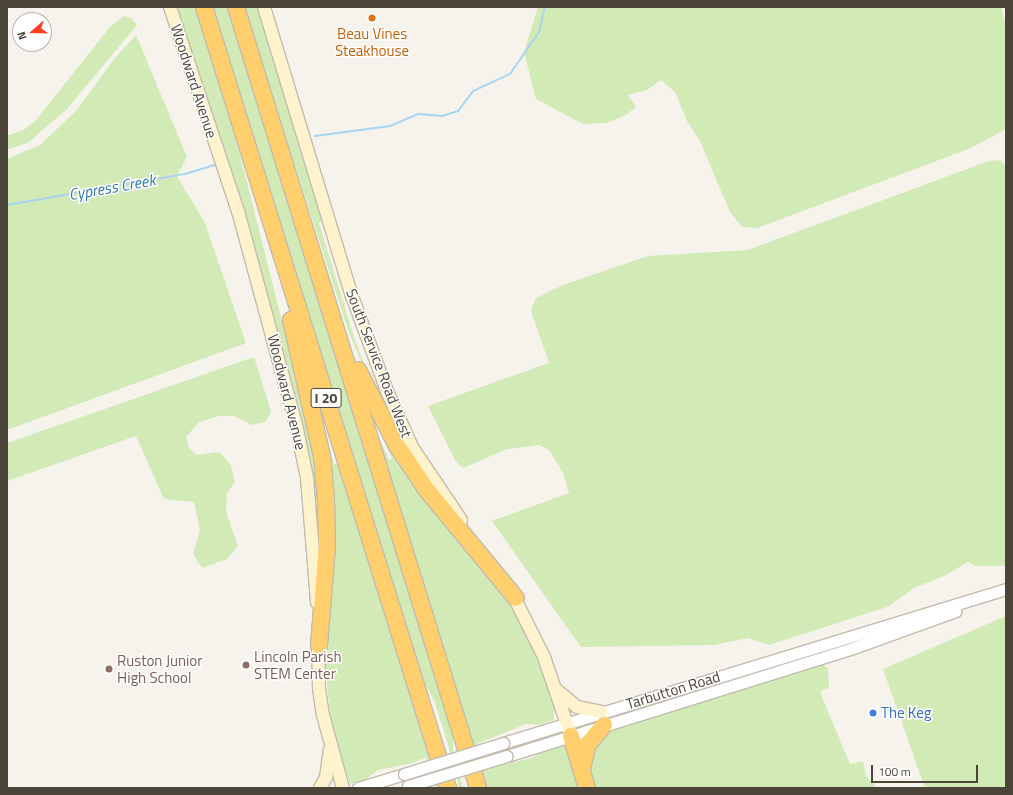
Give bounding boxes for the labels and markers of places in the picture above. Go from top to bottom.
marker: Beau Vines Steakhouse [367,13,377,23]
place label: Beau Vines Steakhouse [335,24,409,59]
place label: Lincoln Parish STEM Center [254,647,342,682]
place label: Ruston Junior High School [117,651,202,686]
marker: Lincoln Parish STEM Center [241,660,251,670]
marker: Ruston Junior High School [104,664,114,674]
place label: The Keg [881,704,931,722]
marker: The Keg [868,708,878,718]

